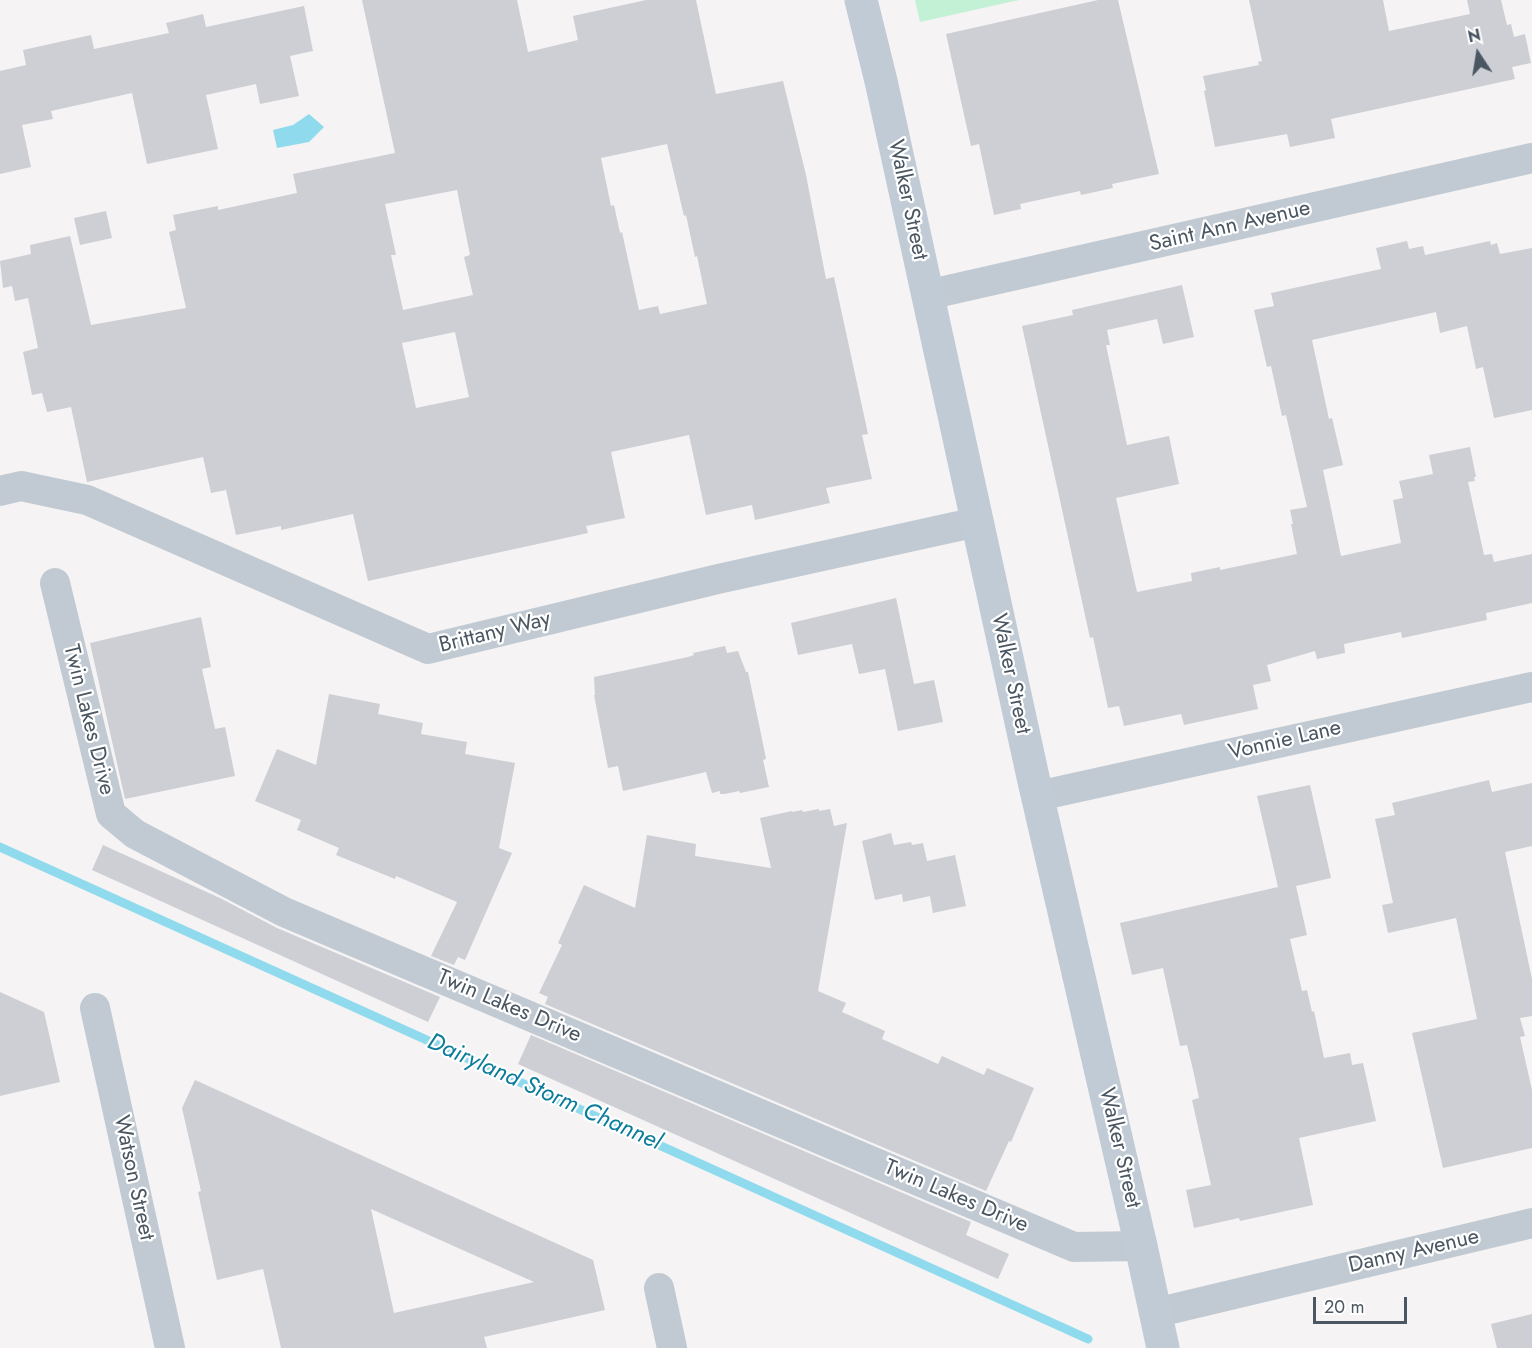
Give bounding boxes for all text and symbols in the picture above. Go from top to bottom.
text: N [1466,23,1483,48]
north arrow [1448,24,1508,84]
street label: Walker Street [881,137,933,263]
street label: Saint Ann Avenue [1147,196,1313,258]
street label: Brittany Way [436,606,554,660]
street label: Walker Street [984,611,1036,737]
street label: Twin Lakes Drive [57,642,119,798]
street label: Vonnie Lane [1226,715,1344,767]
street label: Twin Lakes Drive [433,965,585,1049]
water label: Dairyland Storm Channel [423,1028,665,1158]
street label: Walker Street [1092,1085,1146,1211]
street label: Watson Street [107,1113,159,1243]
street label: Twin Lakes Drive [880,1155,1032,1239]
street label: Danny Avenue [1346,1224,1482,1280]
scale bar [1316,1285,1410,1323]
text: 20 m [1324,1294,1364,1320]

